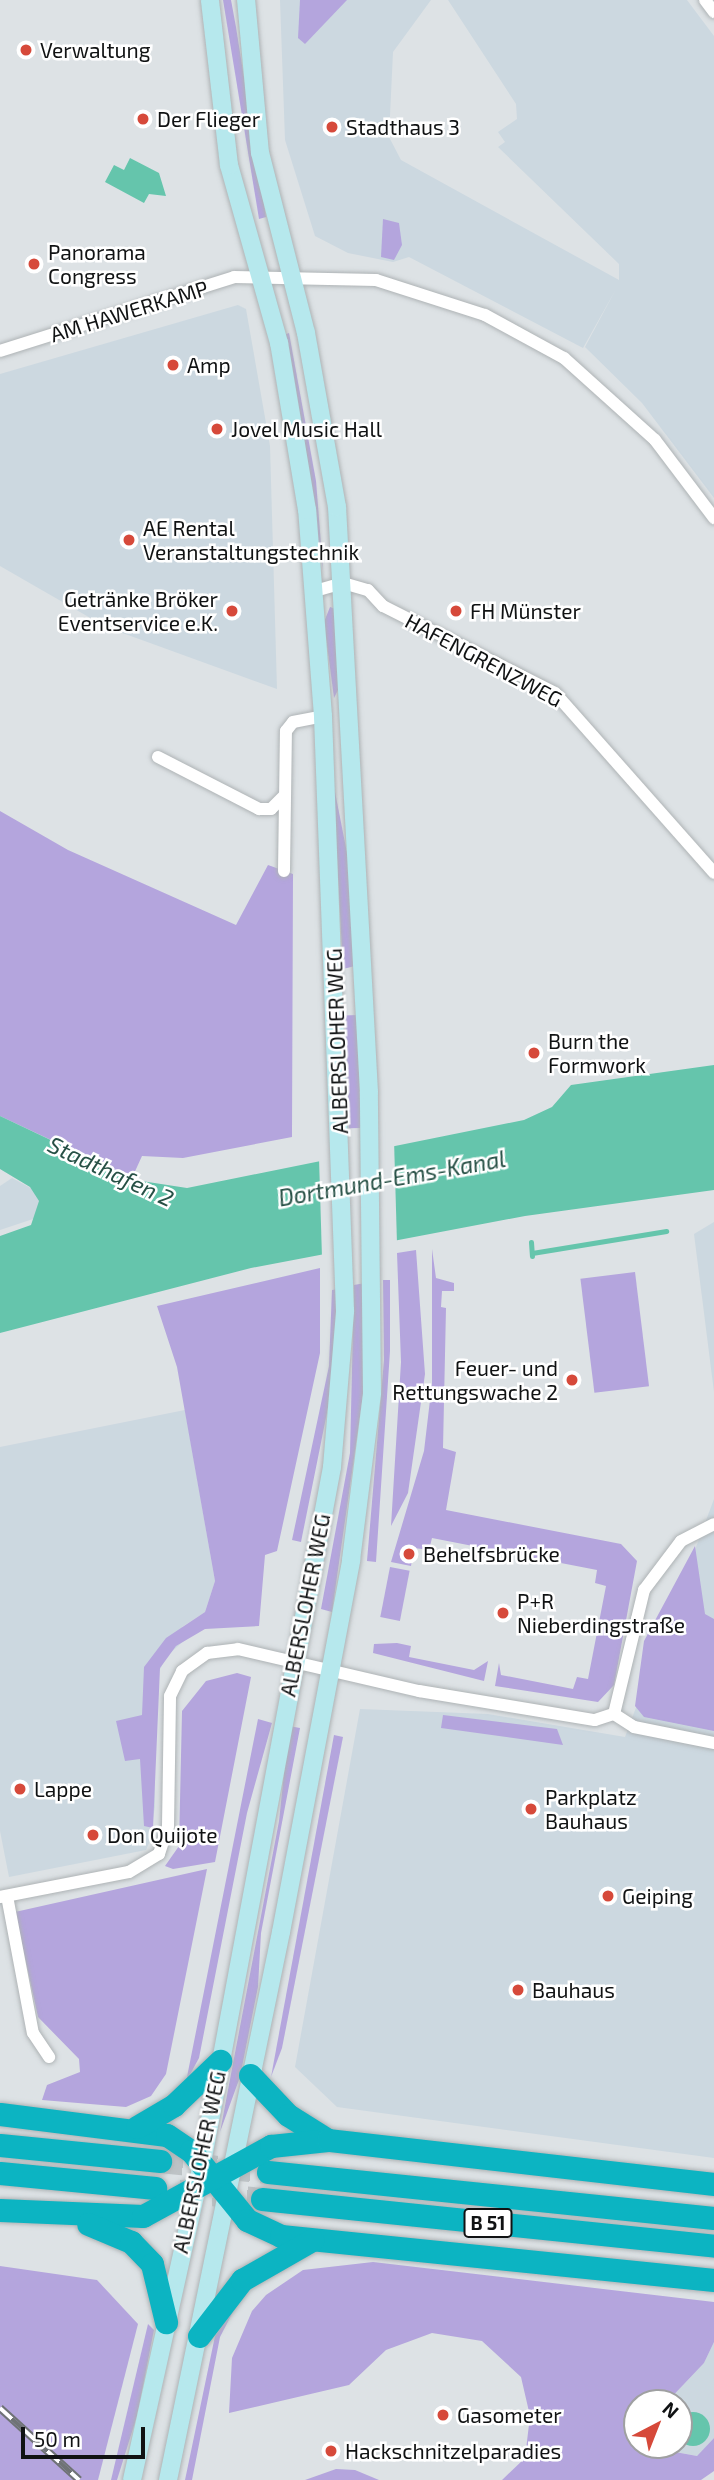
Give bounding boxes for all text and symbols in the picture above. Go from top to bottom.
place label: Verwaltung [40,37,150,63]
marker: Verwaltung [18,42,34,58]
place label: Der Flieger [157,106,261,132]
marker: Der Flieger [135,111,151,127]
place label: Stadthaus 3 [346,114,460,140]
marker: Stadthaus 3 [324,119,340,135]
place label: Panorama Congress [48,239,146,289]
marker: Panorama Congress [26,256,42,272]
street label: AM HAWERKAMP [47,275,211,347]
place label: Amp [187,352,231,378]
marker: Amp [165,357,181,373]
place label: Jovel Music Hall [231,416,382,442]
marker: Jovel Music Hall [209,421,225,437]
place label: AE Rental Veranstaltungstechnik [143,515,359,565]
marker: AE Rental Veranstaltungstechnik [121,532,137,548]
place label: Getränke Bröker Eventservice e.K. [58,586,218,636]
place label: FH Münster [470,598,581,624]
marker: Getränke Bröker Eventservice e.K. [224,603,240,619]
marker: FH Münster [448,603,464,619]
street label: HAFENGRENZWEG [401,608,567,712]
street label: ALBERSLOHER WEG [321,948,353,1134]
place label: Burn the Formwork [548,1028,646,1078]
marker: Burn the Formwork [526,1045,542,1061]
water label: Stadthafen 2 [44,1130,178,1212]
water label: Dortmund-Ems-Kanal [276,1144,508,1212]
place label: Feuer- und Rettungswache 2 [392,1355,558,1405]
marker: Feuer- und Rettungswache 2 [564,1372,580,1388]
street label: ALBERSLOHER WEG [275,1511,335,1699]
place label: Behelfsbrücke [423,1541,560,1567]
marker: Behelfsbrücke [401,1546,417,1562]
place label: P+R Nieberdingstraße [517,1588,685,1638]
marker: P+R Nieberdingstraße [495,1605,511,1621]
place label: Lappe [34,1776,92,1802]
marker: Lappe [12,1781,28,1797]
place label: Parkplatz Bauhaus [545,1784,637,1834]
marker: Parkplatz Bauhaus [523,1801,539,1817]
place label: Don Quijote [107,1822,217,1848]
marker: Don Quijote [85,1827,101,1843]
place label: Geiping [622,1883,693,1909]
marker: Geiping [600,1888,616,1904]
place label: Bauhaus [532,1977,615,2003]
marker: Bauhaus [510,1982,526,1998]
street label: ALBERSLOHER WEG [167,2068,231,2256]
road number: B 51 [463,2208,512,2238]
north arrow [623,2389,693,2459]
text: N [658,2396,684,2423]
place label: Gasometer [457,2402,562,2428]
marker: Gasometer [435,2407,451,2423]
scale bar [24,2414,149,2458]
text: 50 m [34,2426,81,2451]
place label: Hackschnitzelparadies [345,2438,561,2464]
marker: Hackschnitzelparadies [323,2443,339,2459]

